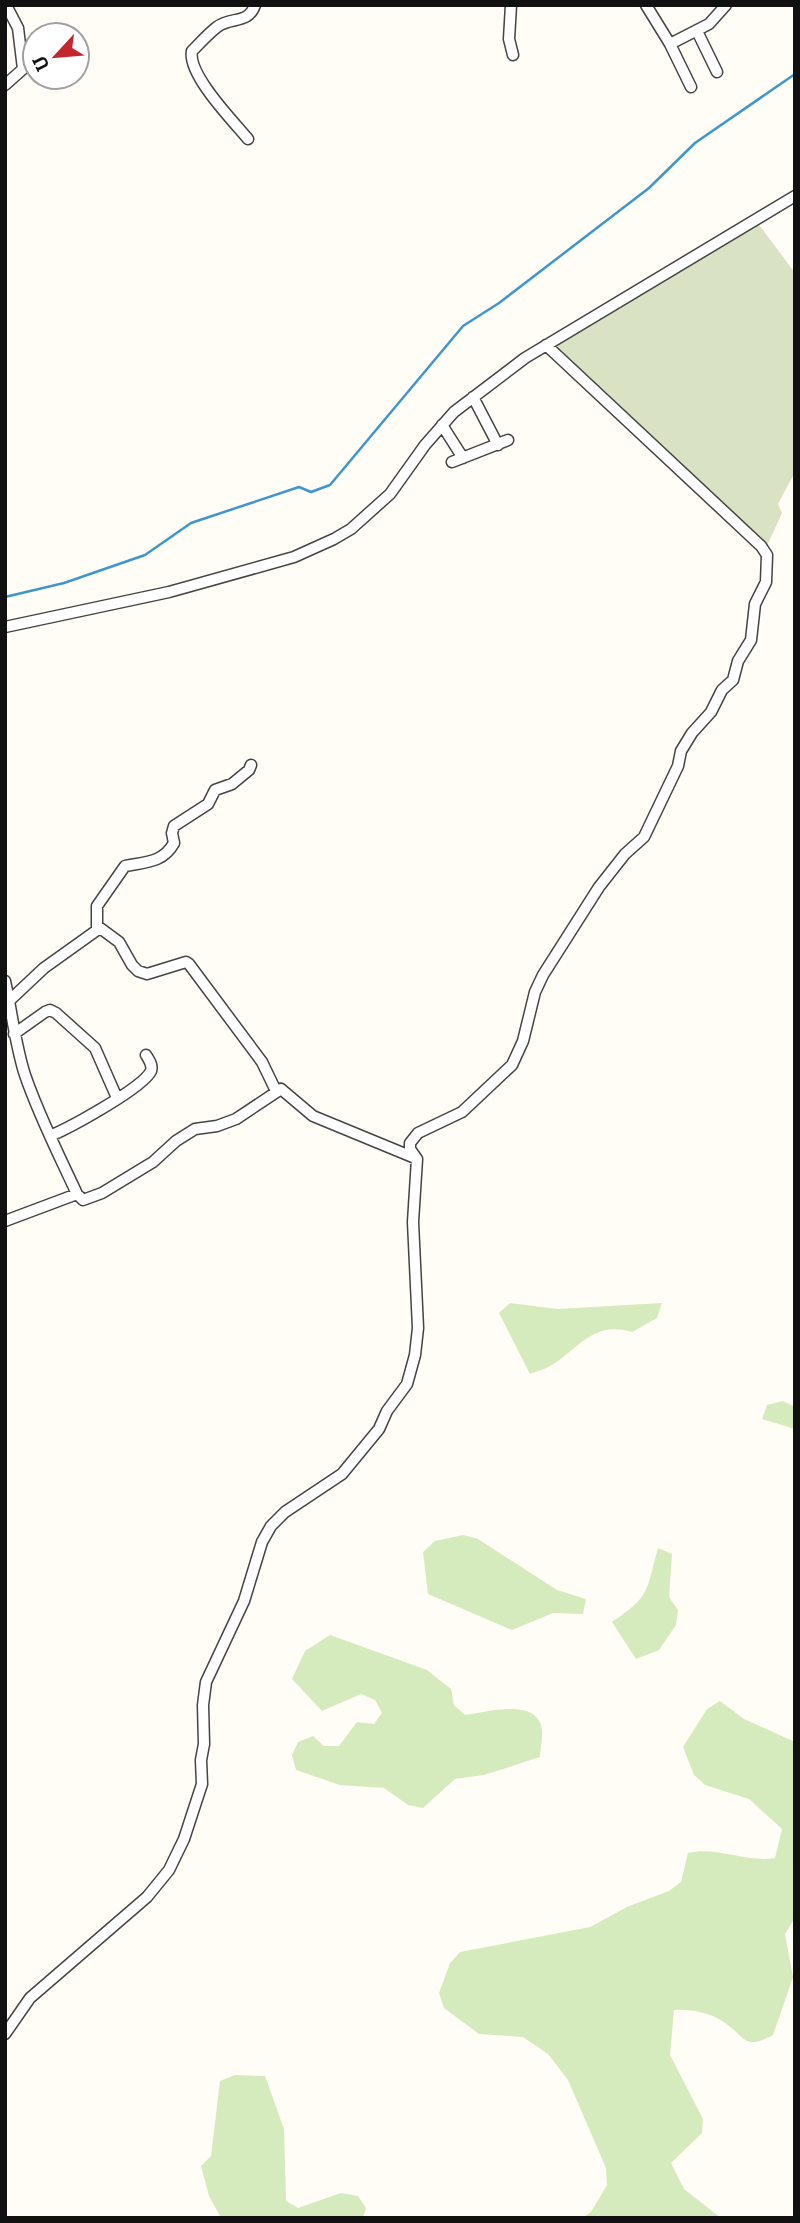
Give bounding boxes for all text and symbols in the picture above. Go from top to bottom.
north arrow [21,21,91,91]
text: U [28,52,55,75]

